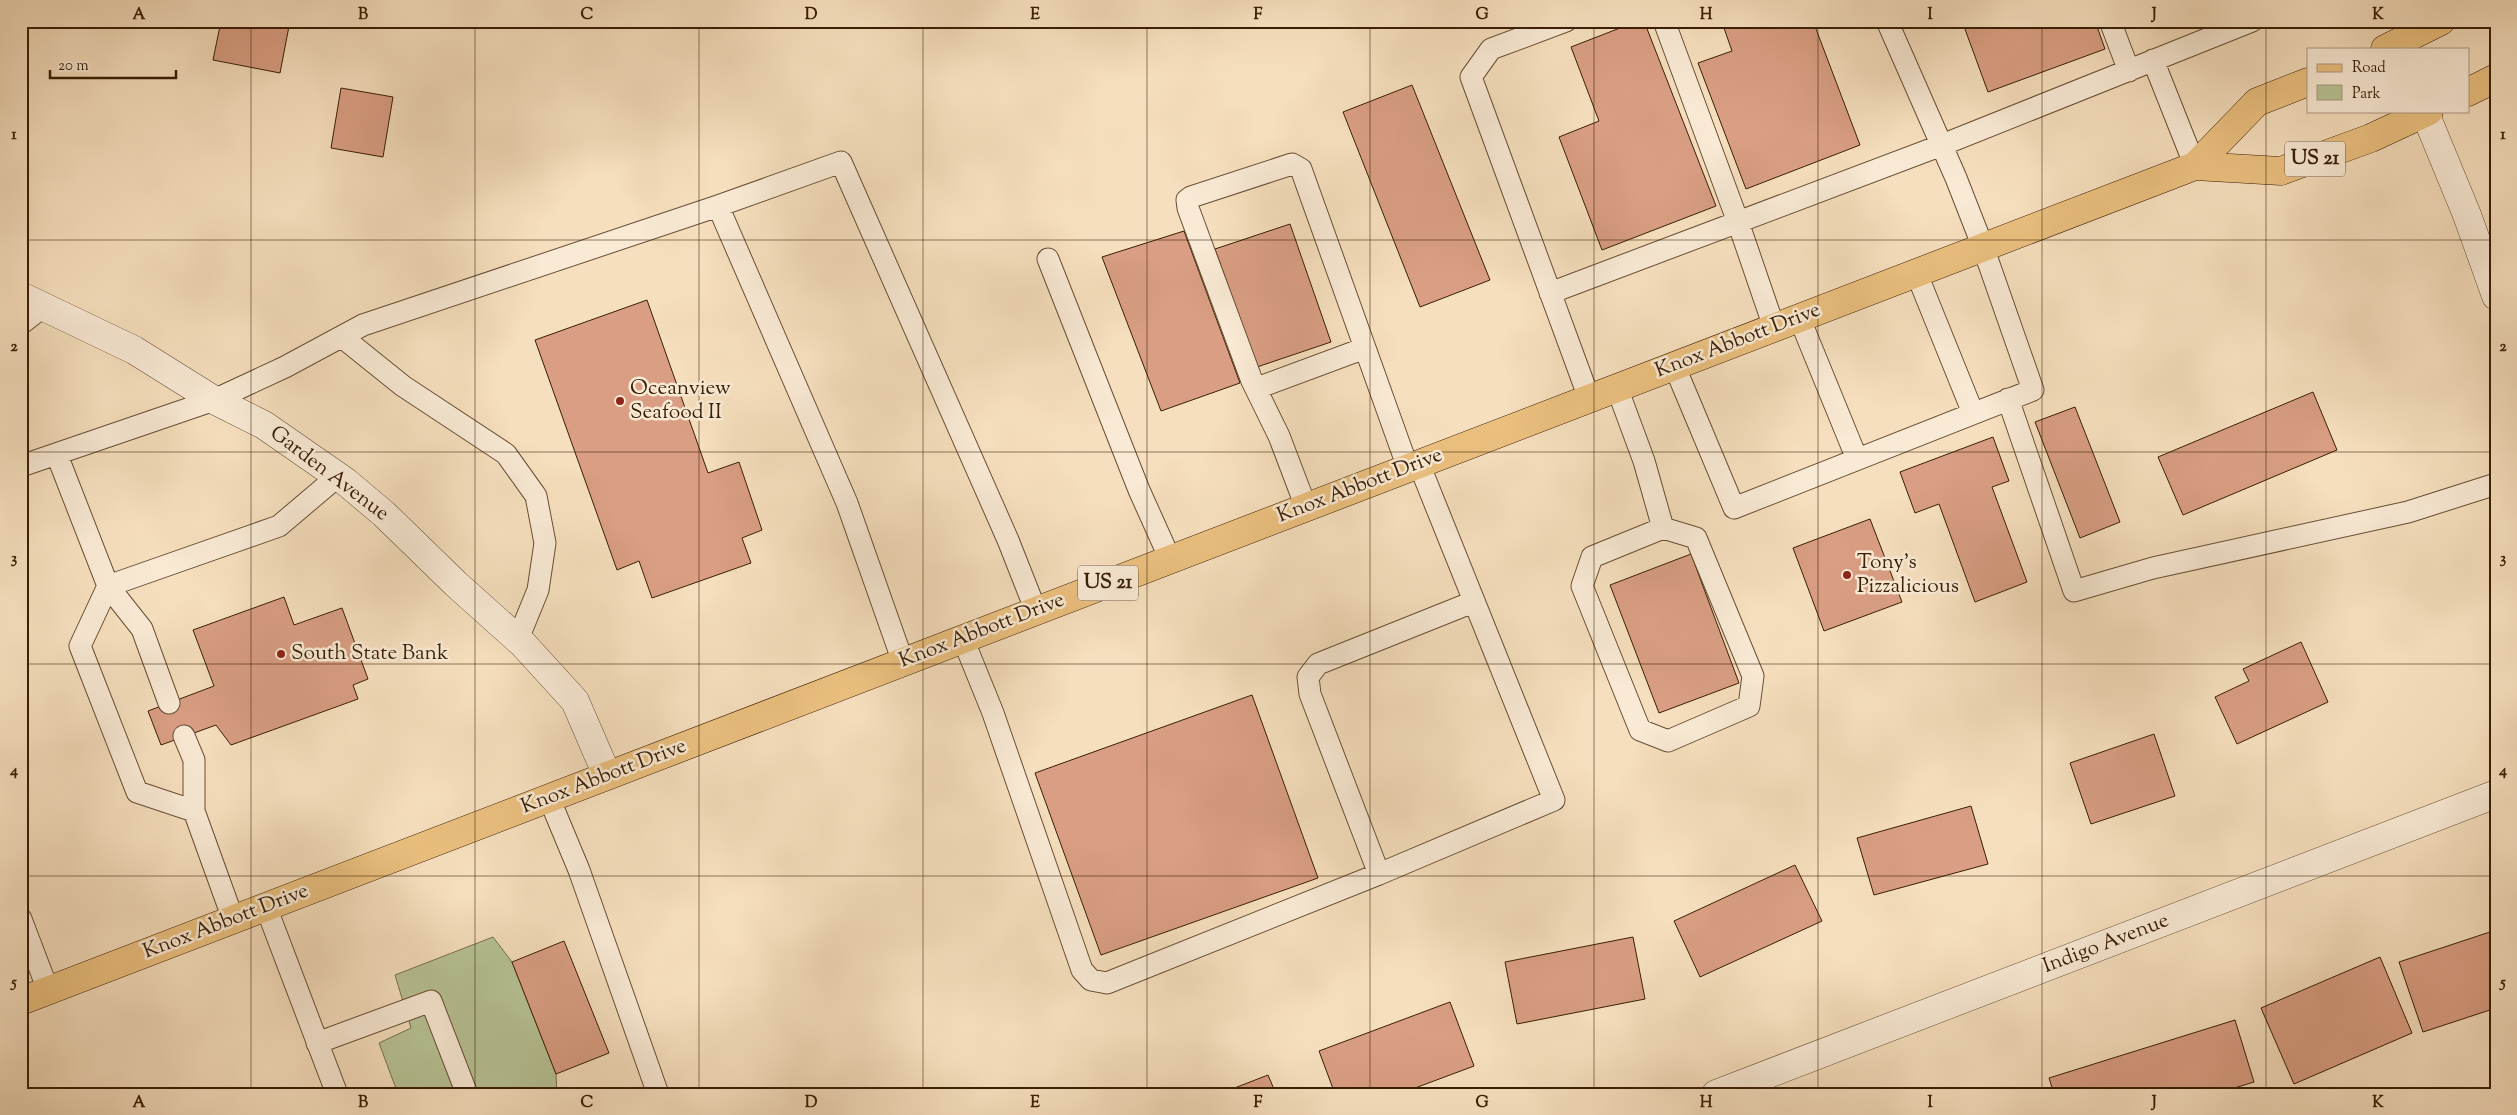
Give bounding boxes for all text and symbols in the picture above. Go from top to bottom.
text: A [133,4,146,27]
text: B [358,4,368,27]
text: C [581,4,594,27]
text: D [805,4,818,27]
text: E [1030,4,1040,27]
text: F [1254,4,1263,27]
text: G [1475,4,1489,27]
text: H [1700,4,1713,27]
text: I [1927,4,1933,27]
text: J [2150,4,2157,27]
text: K [2372,4,2384,27]
scale bar [50,48,176,80]
legend [2307,48,2470,112]
text: 20 m [58,56,89,77]
text: Road [2352,58,2386,79]
text: Park [2352,84,2381,105]
text: 1 [11,124,17,147]
text: 1 [2500,124,2506,147]
road number: US 21 [2285,142,2345,176]
street label: Knox Abbott Drive [1651,296,1825,386]
text: 2 [10,336,18,359]
text: 2 [2499,336,2507,359]
place label: Oceanview Seafood II [630,374,731,428]
marker: Oceanview Seafood II [614,395,626,407]
street label: Garden Avenue [263,419,395,529]
street label: Knox Abbott Drive [1273,441,1447,531]
text: 3 [11,548,18,571]
place label: Tony's Pizzalicious [1857,548,1959,602]
text: 3 [2500,548,2507,571]
road number: US 21 [1078,566,1138,600]
marker: Tony's Pizzalicious [1841,569,1853,581]
street label: Knox Abbott Drive [895,586,1069,676]
place label: South State Bank [291,639,449,669]
marker: South State Bank [275,648,287,660]
street label: Knox Abbott Drive [517,732,691,822]
text: 4 [9,760,18,783]
text: 4 [2498,760,2507,783]
street label: Knox Abbott Drive [139,877,313,967]
street label: Indigo Avenue [2039,906,2173,982]
text: 5 [9,972,17,995]
text: 5 [2498,972,2506,995]
text: A [133,1092,146,1115]
text: B [358,1092,368,1115]
text: C [581,1092,594,1115]
text: D [805,1092,818,1115]
text: E [1030,1092,1040,1115]
text: F [1254,1092,1263,1115]
text: G [1475,1092,1489,1115]
text: H [1700,1092,1713,1115]
text: I [1927,1092,1933,1115]
text: J [2150,1092,2157,1115]
text: K [2372,1092,2384,1115]

